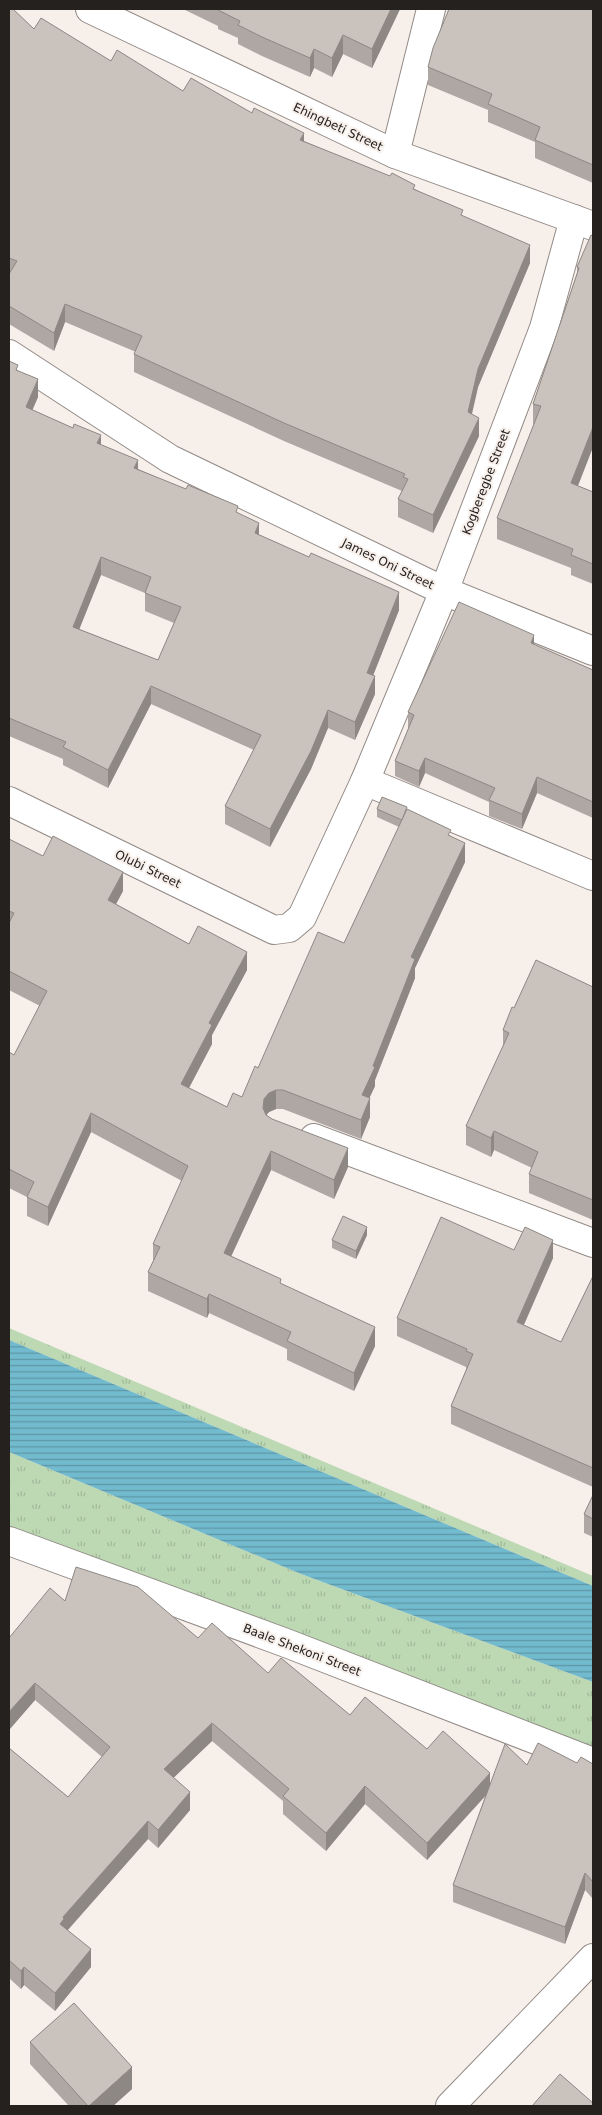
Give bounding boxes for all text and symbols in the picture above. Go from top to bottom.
street label: Ehingbeti Street [291,100,385,154]
street label: Kogberegbe Street [459,427,513,537]
street label: James Oni Street [339,535,437,592]
street label: Olubi Street [113,847,184,891]
street label: Baale Shekoni Street [241,1621,363,1679]

